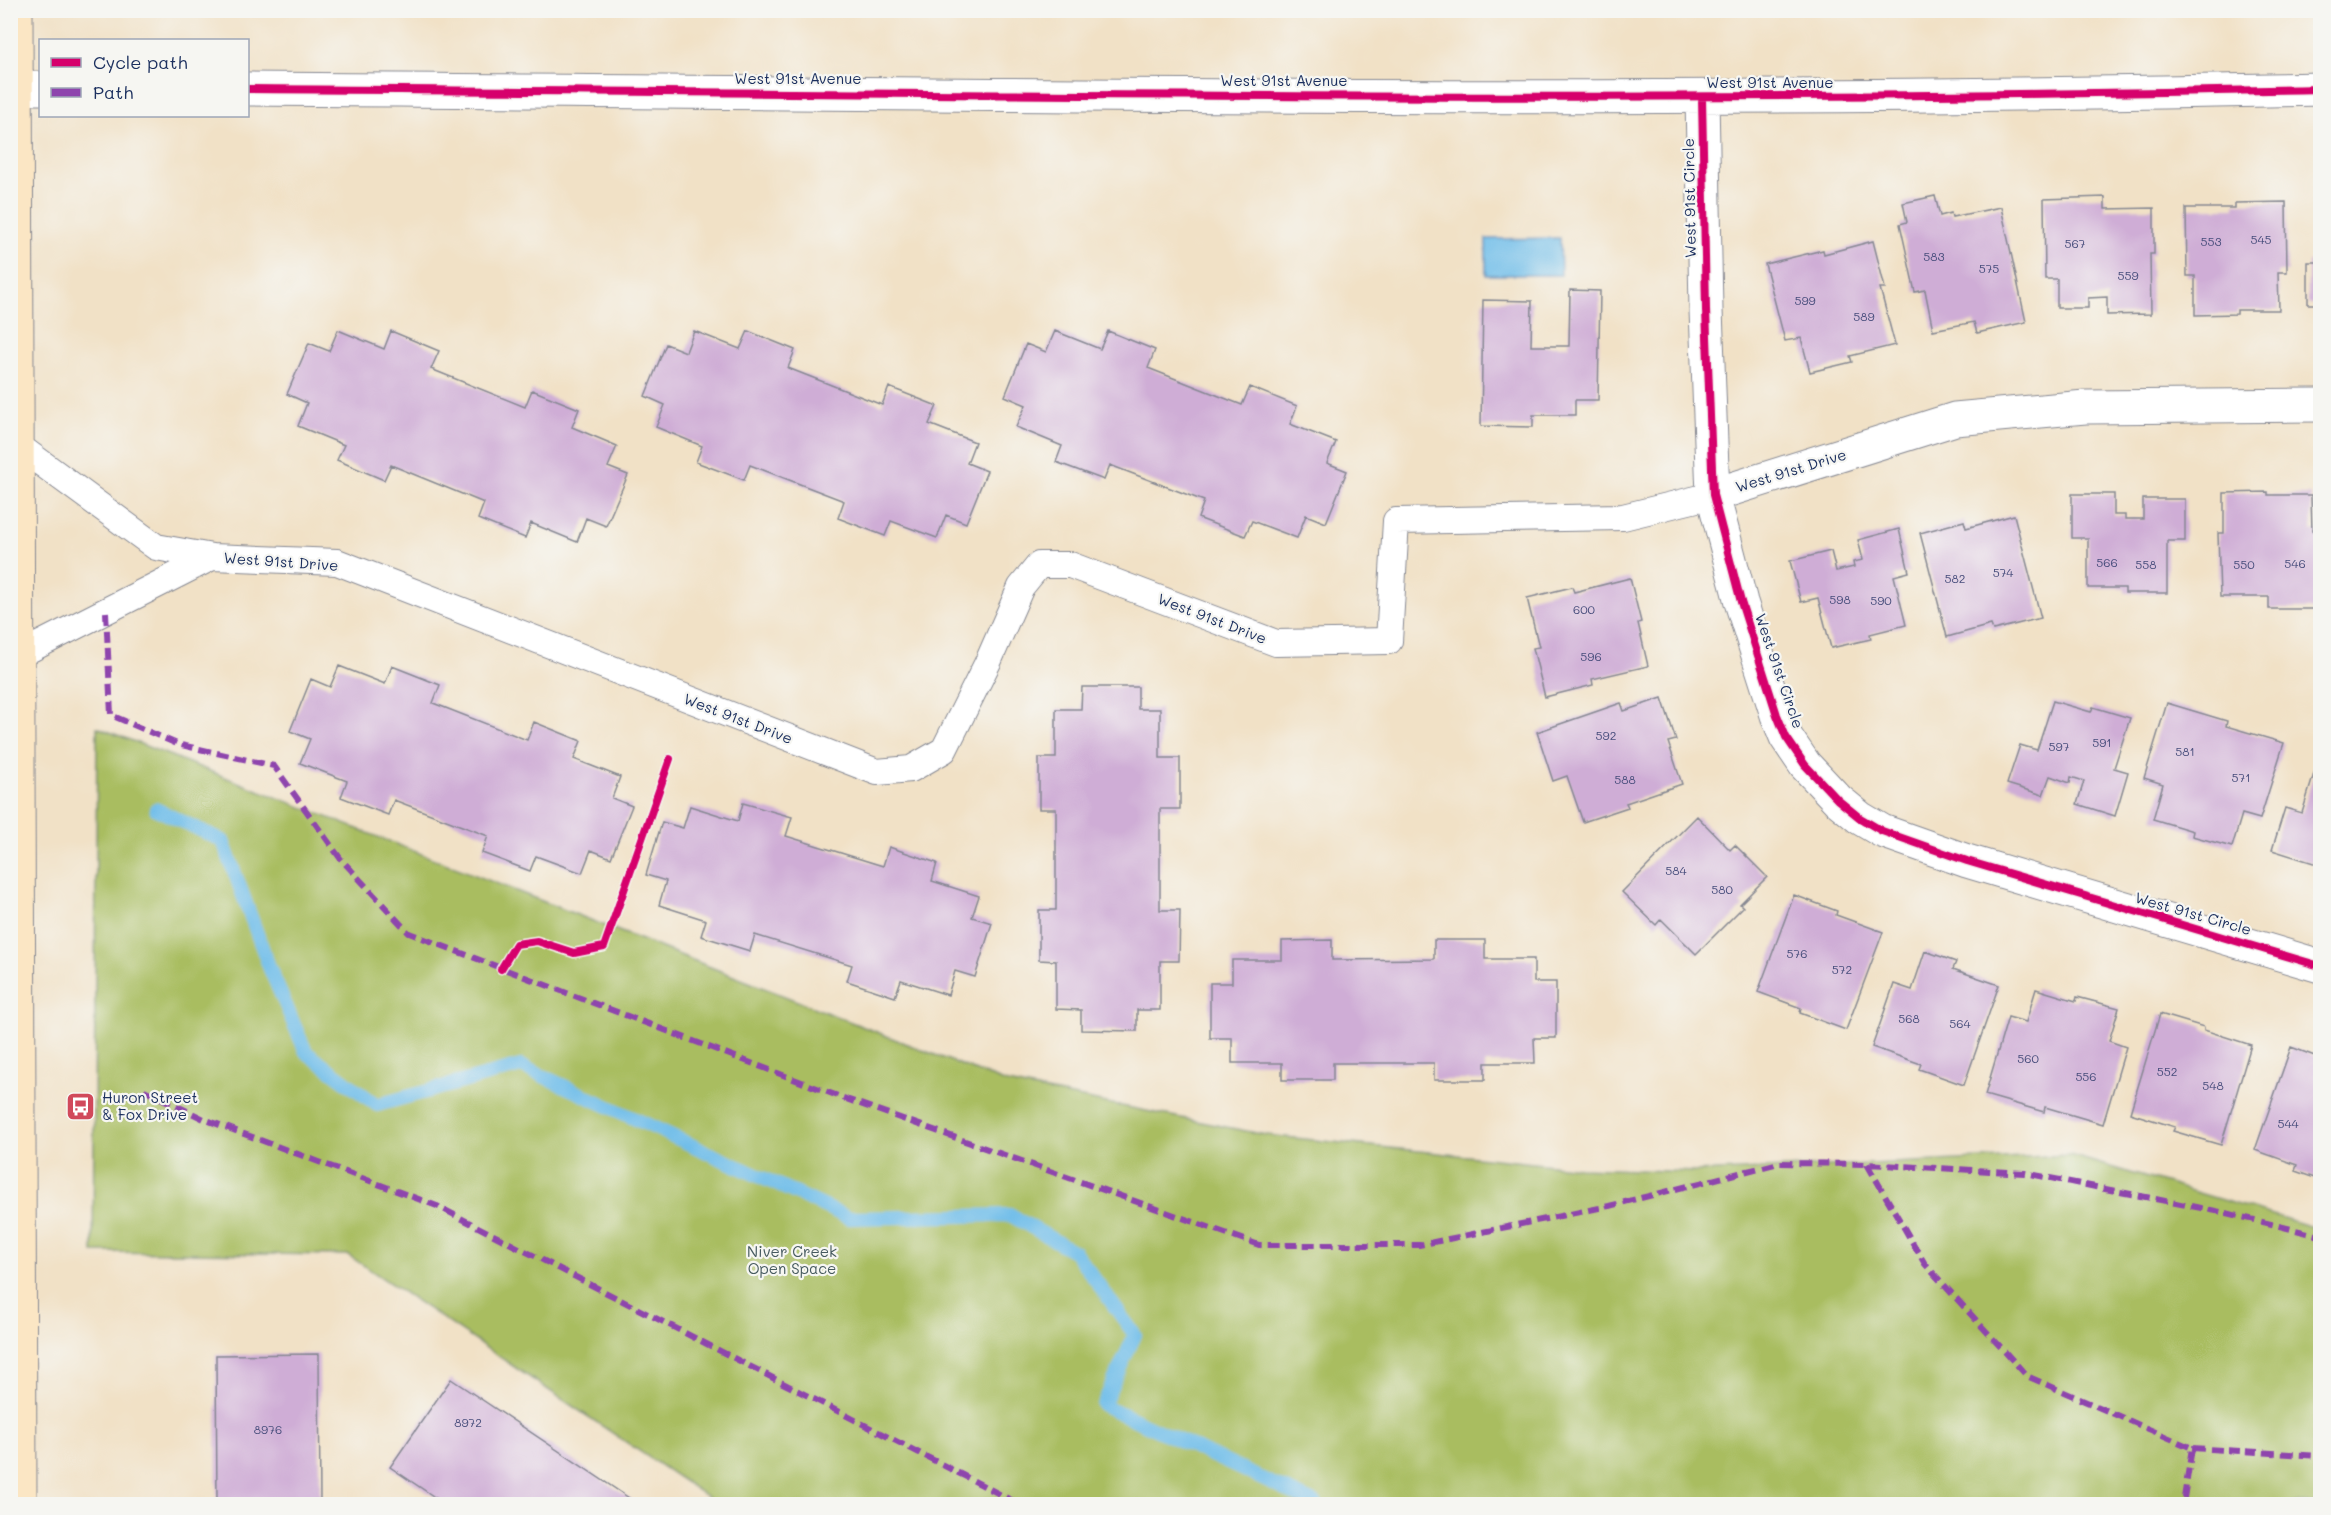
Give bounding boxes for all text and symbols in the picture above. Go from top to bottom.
legend [39,39,249,117]
text: Cycle path [93,50,188,74]
street label: West 91st Avenue [734,68,862,88]
street label: West 91st Avenue [1220,70,1348,90]
street label: West 91st Avenue [1706,72,1834,92]
text: Path [93,80,133,104]
street label: West 91st Circle [1678,138,1700,258]
house number: 545 [2250,231,2272,247]
house number: 553 [2200,233,2222,249]
house number: 567 [2065,235,2086,251]
house number: 583 [1923,248,1945,264]
house number: 575 [1979,260,1999,276]
house number: 559 [2117,267,2139,283]
house number: 599 [1794,292,1816,308]
house number: 589 [1853,308,1875,324]
street label: West 91st Drive [1733,444,1849,496]
street label: West 91st Drive [223,547,339,575]
house number: 566 [2096,554,2118,570]
house number: 546 [2284,555,2306,571]
house number: 558 [2135,556,2157,572]
house number: 550 [2233,556,2255,572]
house number: 574 [1993,564,2013,580]
house number: 582 [1945,570,1965,586]
street label: West 91st Drive [1155,588,1270,648]
house number: 598 [1829,591,1851,607]
house number: 590 [1870,592,1892,608]
house number: 600 [1573,601,1596,617]
street label: West 91st Circle [1751,611,1809,731]
house number: 596 [1580,648,1602,664]
street label: West 91st Drive [681,688,796,748]
house number: 592 [1596,727,1616,743]
house number: 591 [2092,734,2112,750]
house number: 597 [2049,738,2070,754]
house number: 581 [2175,743,2195,759]
house number: 571 [2231,769,2251,785]
house number: 588 [1614,771,1636,787]
house number: 584 [1665,862,1687,878]
house number: 580 [1711,881,1733,897]
street label: West 91st Circle [2133,887,2254,939]
house number: 576 [1787,945,1807,961]
house number: 572 [1832,961,1852,977]
house number: 568 [1898,1010,1920,1026]
house number: 564 [1949,1015,1971,1031]
house number: 560 [2017,1050,2039,1066]
house number: 552 [2157,1063,2177,1079]
house number: 556 [2075,1068,2097,1084]
house number: 548 [2202,1077,2224,1093]
place label: Huron Street & Fox Drive [102,1087,198,1124]
bus stop icon: Huron Street & Fox Drive [65,1091,97,1123]
house number: 544 [2277,1115,2299,1131]
park label: Niver Creek Open Space [747,1241,837,1278]
house number: 8972 [454,1414,482,1430]
house number: 8976 [254,1421,282,1437]

